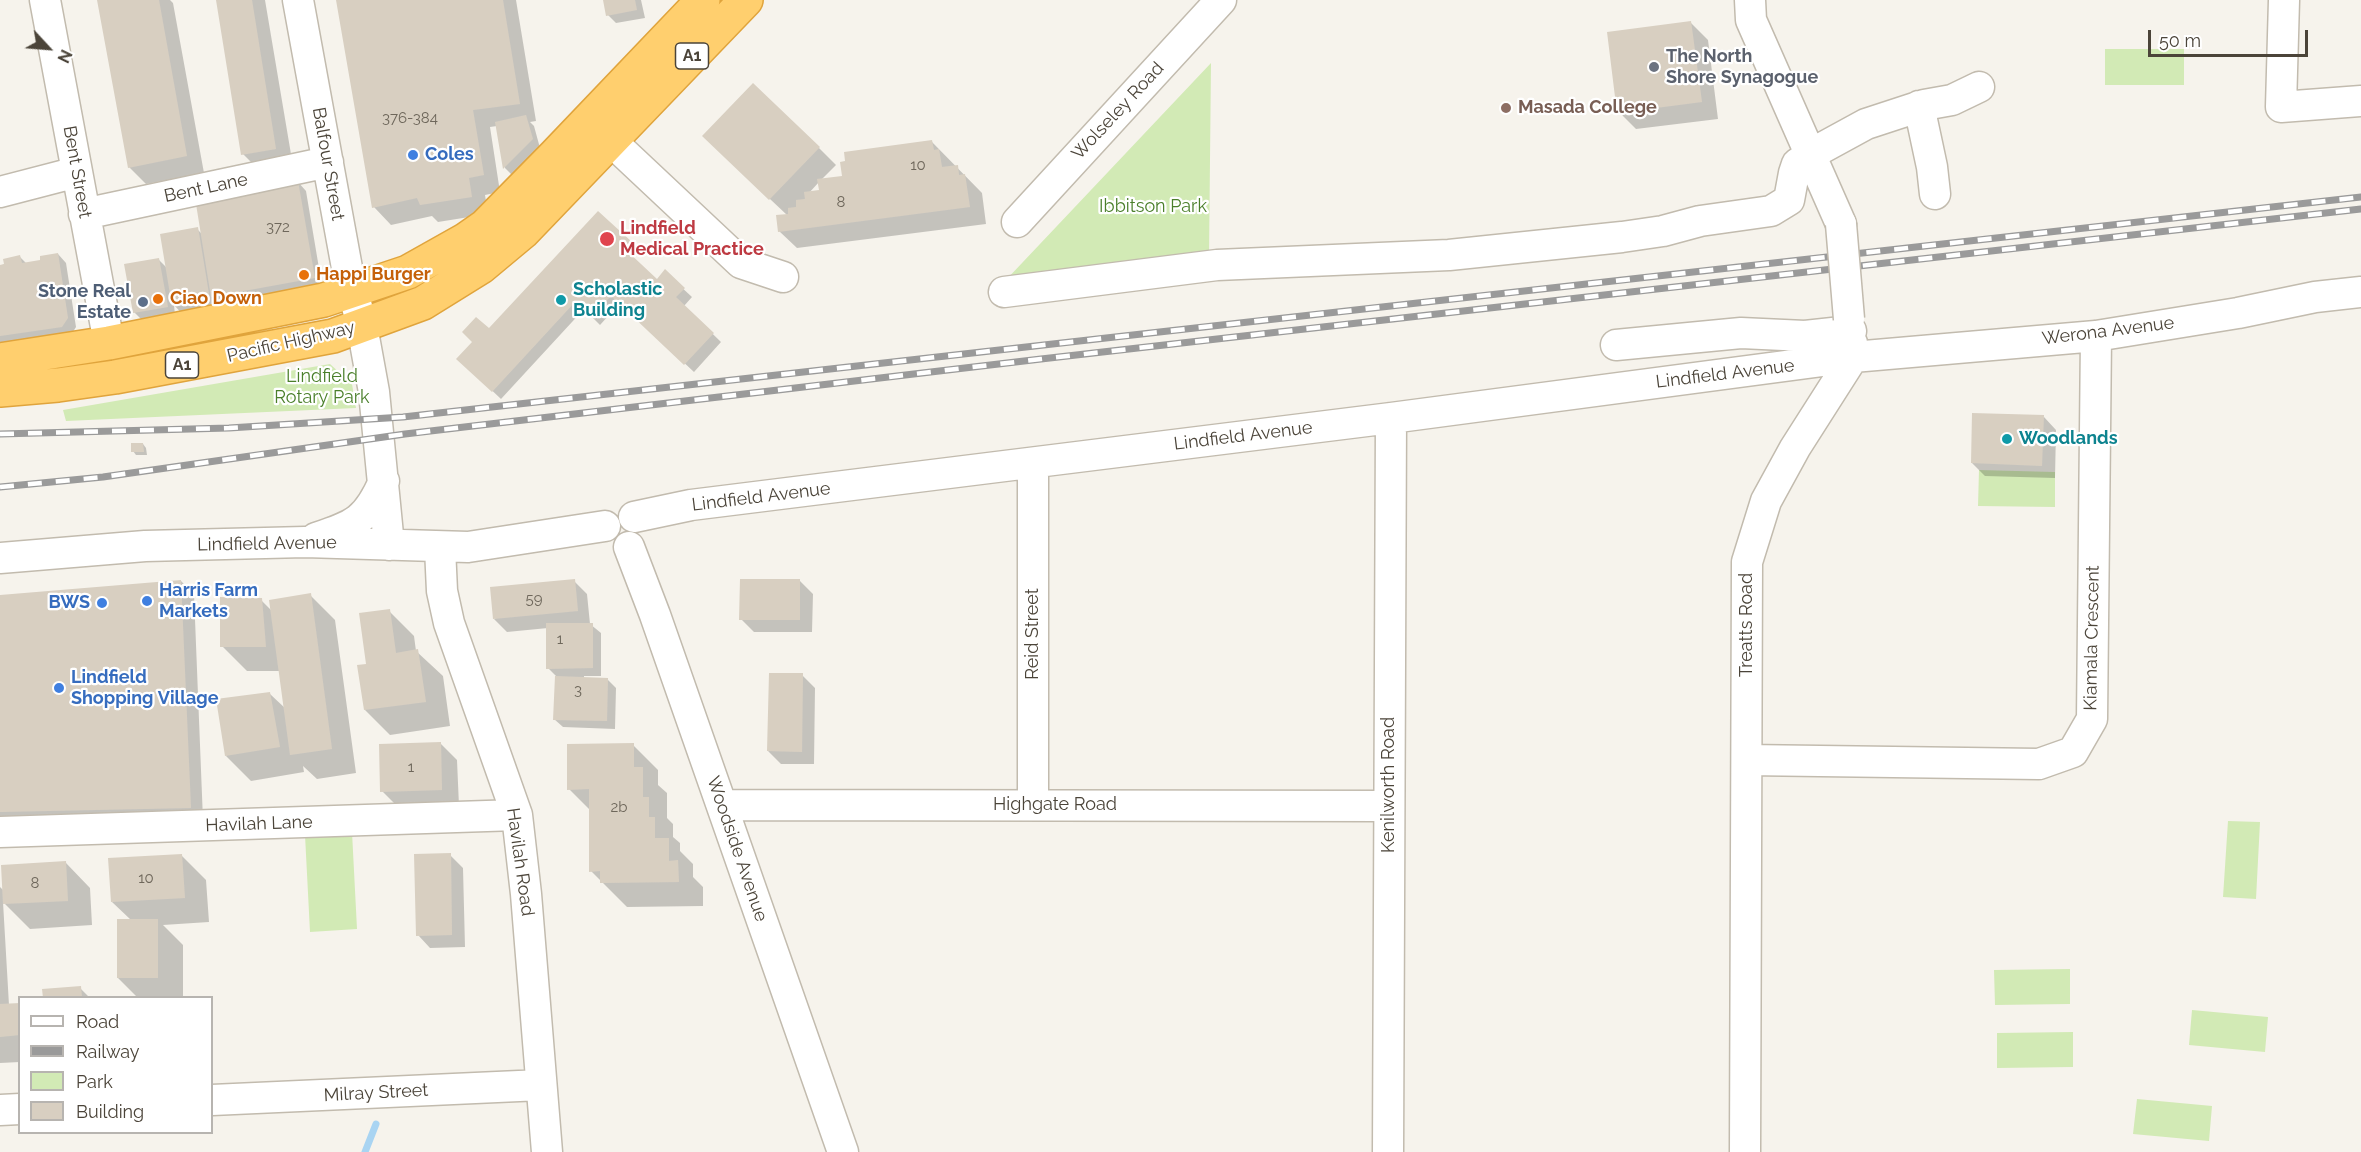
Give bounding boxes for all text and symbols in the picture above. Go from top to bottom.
north arrow [18,18,78,78]
scale bar [2151,18,2312,56]
text: 50 m [2159,30,2201,51]
road number: A1 [676,43,708,69]
text: N [53,46,76,66]
place label: The North Shore Synagogue [1666,46,1818,88]
street label: Wolseley Road [1067,58,1169,164]
marker: The North Shore Synagogue [1647,60,1661,74]
place label: Masada College [1518,97,1657,119]
marker: Masada College [1499,101,1513,115]
street label: Balfour Street [307,106,349,222]
house number: 376-384 [382,109,438,127]
street label: Bent Street [58,124,96,220]
place label: Coles [425,144,474,166]
marker: Coles [406,148,420,162]
house number: 10 [910,156,926,174]
street label: Bent Lane [162,169,250,207]
house number: 8 [837,193,845,211]
park label: Ibbitson Park [1099,196,1207,218]
house number: 372 [266,218,290,236]
place label: Lindfield Medical Practice [620,218,764,260]
marker: Lindfield Medical Practice [598,230,616,248]
place label: Happi Burger [316,264,431,286]
marker: Happi Burger [297,268,311,282]
place label: Scholastic Building [573,279,663,322]
place label: Stone Real Estate [38,281,131,324]
place label: Ciao Down [170,288,262,310]
marker: Ciao Down [151,292,165,306]
marker: Scholastic Building [554,293,568,307]
marker: Stone Real Estate [136,295,150,309]
street label: Werona Avenue [2041,312,2175,350]
street label: Pacific Highway [225,317,357,367]
road number: A1 [166,352,198,378]
street label: Lindfield Avenue [1654,355,1796,393]
park label: Lindfield Rotary Park [274,366,370,409]
street label: Lindfield Avenue [1172,417,1314,455]
place label: Woodlands [2019,428,2118,450]
marker: Woodlands [2000,432,2014,446]
street label: Lindfield Avenue [690,478,832,516]
street label: Lindfield Avenue [197,532,337,556]
street label: Kiamala Crescent [2080,565,2104,711]
street label: Treatts Road [1736,573,1758,677]
place label: Harris Farm Markets [159,580,258,622]
street label: Reid Street [1022,588,1044,680]
house number: 59 [526,590,542,608]
place label: BWS [49,592,90,614]
marker: Harris Farm Markets [140,594,154,608]
marker: BWS [95,596,109,610]
house number: 1 [557,630,563,648]
place label: Lindfield Shopping Village [71,667,218,710]
marker: Lindfield Shopping Village [52,681,66,695]
house number: 3 [574,681,582,699]
street label: Kenilworth Road [1378,717,1400,853]
house number: 1 [408,758,414,776]
street label: Woodside Avenue [702,773,772,925]
street label: Highgate Road [993,794,1117,816]
house number: 2b [610,798,628,816]
street label: Havilah Road [502,806,538,918]
street label: Havilah Lane [205,811,313,837]
house number: 10 [138,869,154,887]
house number: 8 [31,874,39,892]
legend [18,996,213,1134]
text: Road [76,1011,119,1032]
text: Railway [76,1041,140,1062]
text: Park [76,1071,113,1092]
street label: Milray Street [323,1079,429,1107]
text: Building [76,1101,144,1122]

